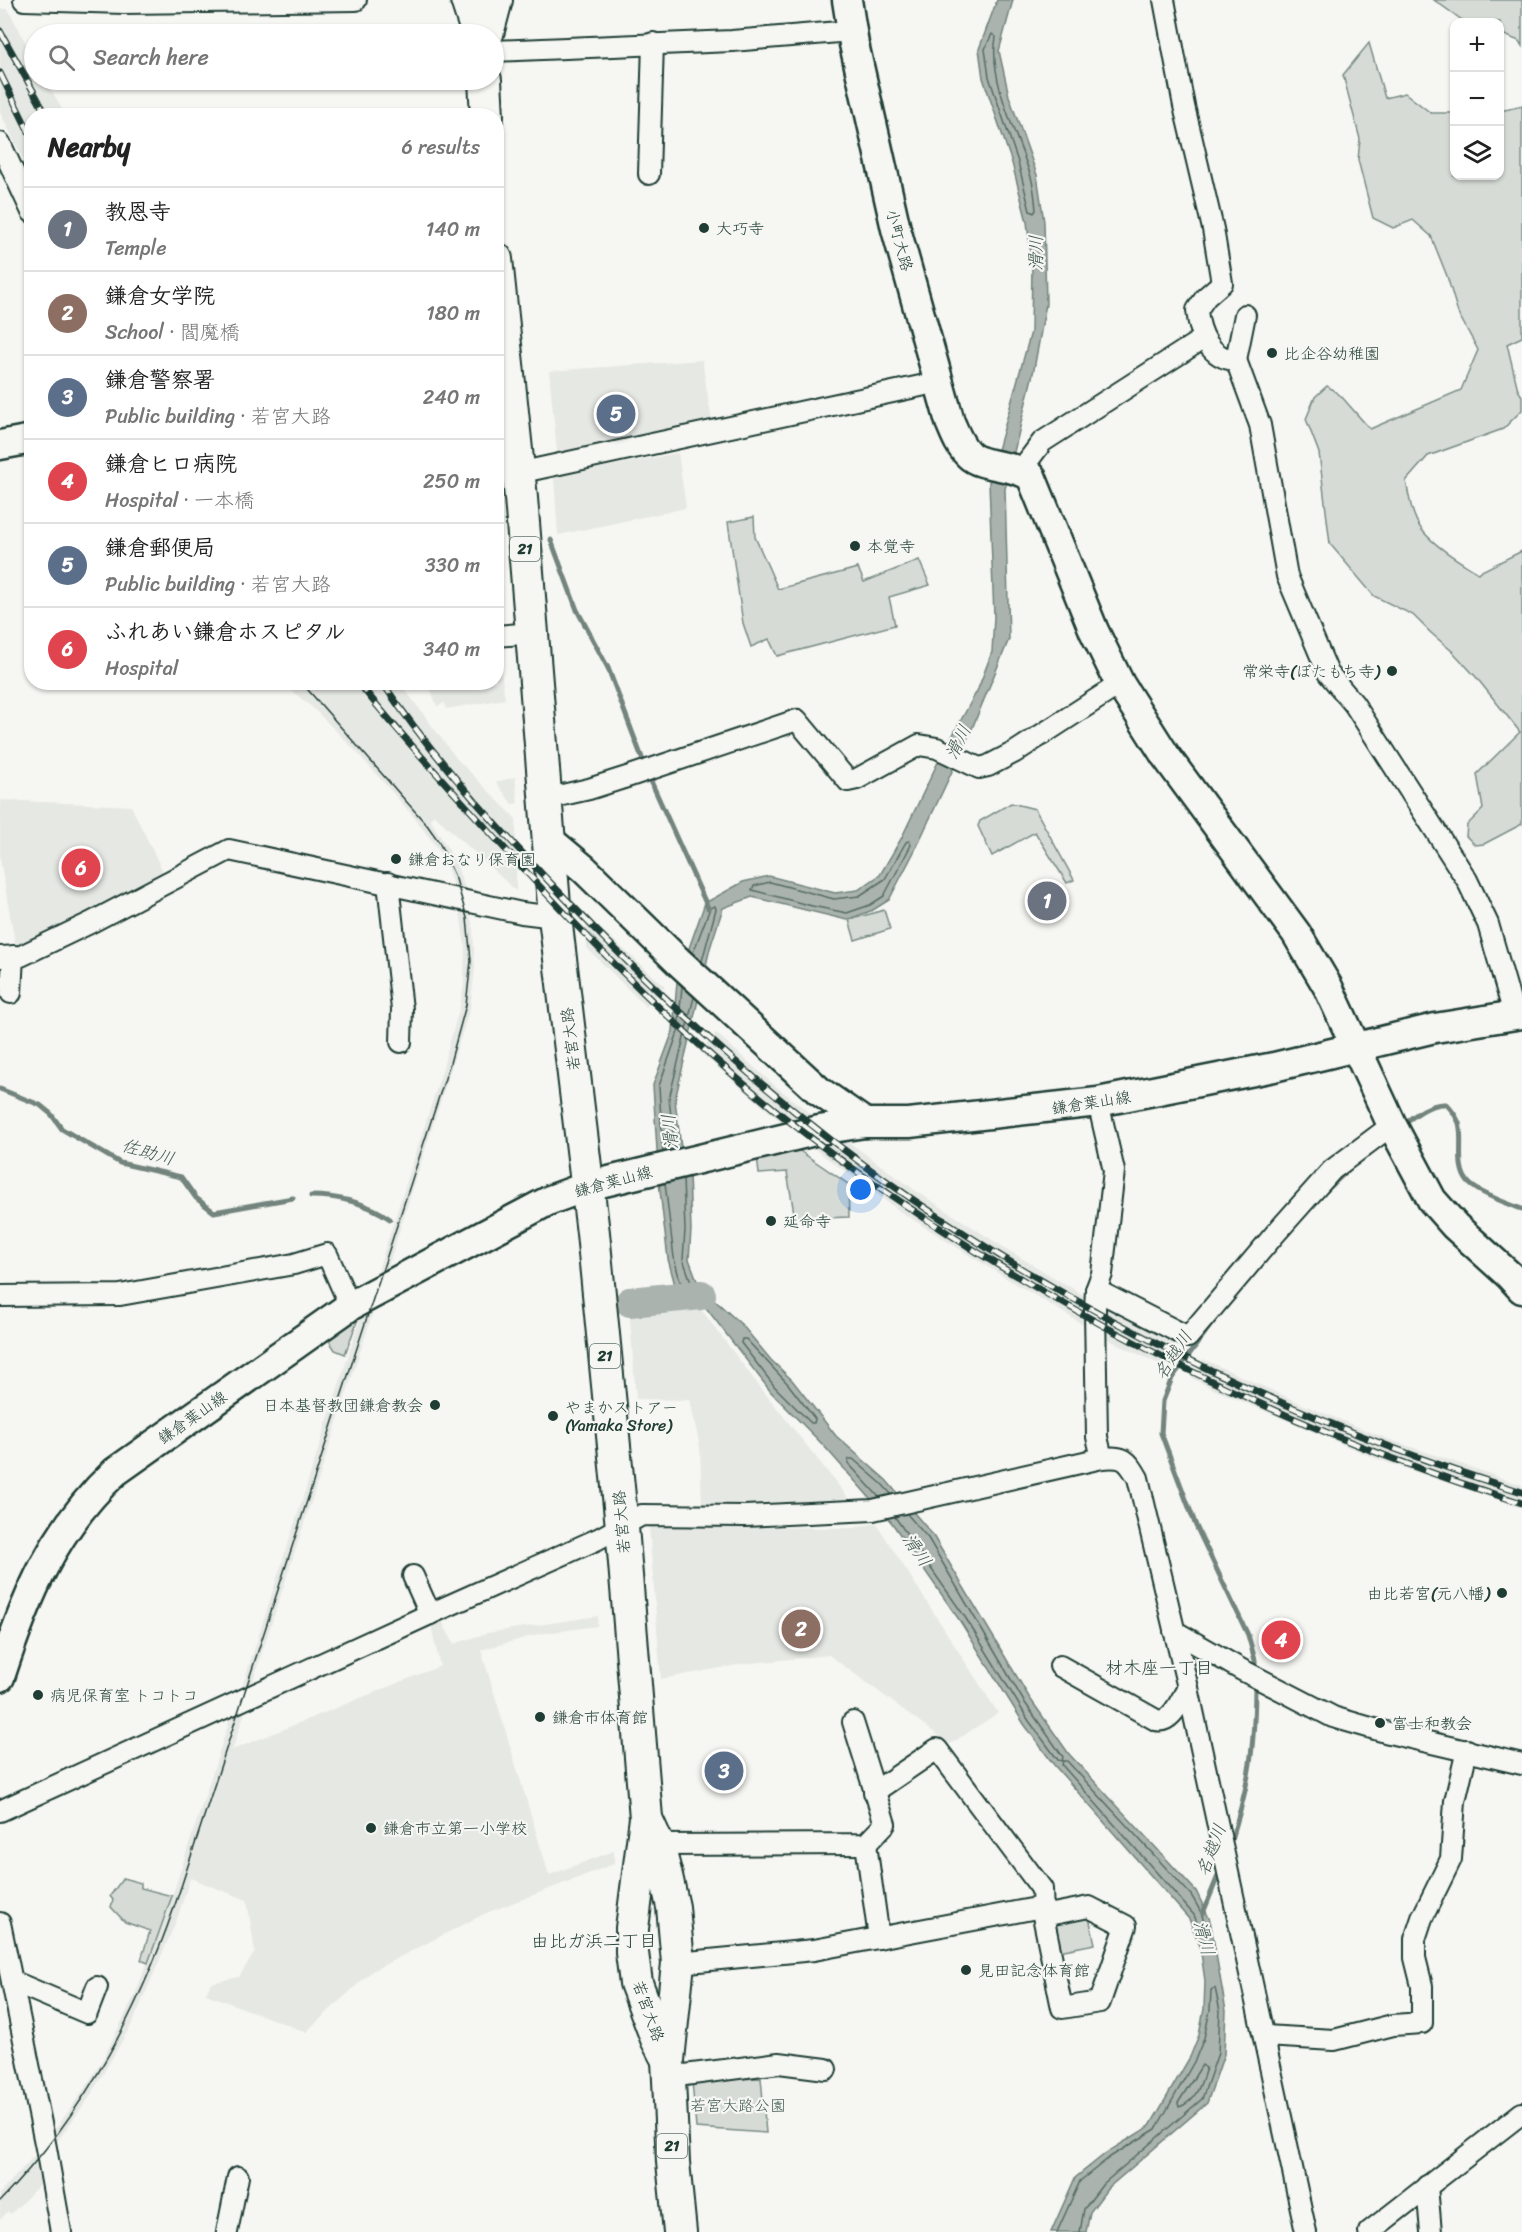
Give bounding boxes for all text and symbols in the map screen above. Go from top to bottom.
map controls [1450,18,1504,180]
button: + [1450,18,1504,72]
search box [24,24,504,90]
text: Search here [93,38,209,77]
icon: search [45,41,78,74]
button: − [1450,72,1504,126]
text: Nearby [48,124,130,170]
button: layers [1450,126,1504,180]
text: 6 results [401,130,480,165]
text: 教恩寺 [105,192,171,231]
street label: 小町大路 [877,205,922,275]
text: 1 [63,212,72,247]
text: 140 m [426,212,480,247]
place label: 大巧寺 [716,214,764,243]
marker: 大巧寺 [697,221,711,235]
text: Temple [105,231,167,266]
water label: 滑川 [1020,235,1052,271]
text: 鎌倉女学院 [105,276,215,315]
text: 2 [62,296,73,331]
text: 180 m [426,296,480,331]
text: School · 閻魔橋 [105,315,240,350]
place label: 比企谷幼稚園 [1284,339,1380,368]
marker: 比企谷幼稚園 [1265,346,1279,360]
text: 鎌倉警察署 [105,360,215,399]
text: 3 [62,380,73,415]
text: 240 m [423,380,480,415]
pin: 5 [596,392,636,436]
text: Public building · 若宮大路 [105,399,331,434]
text: 鎌倉ヒロ病院 [105,444,237,483]
text: 4 [61,464,74,499]
text: 250 m [423,464,480,499]
text: Hospital · 一本橋 [105,483,254,518]
text: 鎌倉郵便局 [105,528,215,567]
place label: 本覚寺 [867,532,915,561]
road number: 21 [510,537,540,561]
marker: 本覚寺 [848,539,862,553]
text: 5 [61,548,74,583]
text: 330 m [425,548,480,583]
text: Public building · 若宮大路 [105,567,331,602]
text: ふれあい鎌倉ホスピタル [105,612,346,651]
text: 6 [62,632,73,667]
text: 340 m [423,632,480,667]
text: Hospital [105,651,178,686]
place label: 常栄寺(ぼたもち寺) [1242,657,1381,686]
marker: 常栄寺(ぼたもち寺) [1385,664,1399,678]
water label: 滑川 [936,719,980,765]
place label: 鎌倉おなり保育園 [408,845,536,874]
pin: 6 [62,846,100,890]
marker: 鎌倉おなり保育園 [389,852,403,866]
pin: 1 [1028,878,1066,924]
street label: 若宮大路 [552,1005,589,1072]
street label: 鎌倉葉山線 [1049,1082,1133,1123]
water label: 滑川 [652,1112,688,1152]
water label: 佐助川 [118,1129,178,1175]
street label: 鎌倉葉山線 [571,1157,656,1206]
your location [846,1175,875,1204]
place label: 延命寺 [783,1207,831,1236]
marker: 延命寺 [764,1214,778,1228]
water label: 名越川 [1145,1324,1201,1386]
road number: 21 [590,1344,620,1368]
street label: 鎌倉葉山線 [151,1383,233,1452]
place label: 日本基督教団鎌倉教会 [263,1391,423,1420]
place label: やまかストアー (Yamaka Store) [565,1393,678,1440]
marker: 日本基督教団鎌倉教会 [428,1398,442,1412]
marker: やまかストアー (Yamaka Store) [546,1409,560,1423]
street label: 若宮大路 [604,1489,639,1555]
water label: 滑川 [894,1526,940,1574]
place label: 由比若宮(元八幡) [1367,1579,1491,1608]
marker: 由比若宮(元八幡) [1495,1586,1509,1600]
pin: 2 [782,1606,820,1652]
pin: 4 [1262,1618,1300,1662]
district label: 材木座一丁目 [1105,1652,1213,1684]
place label: 病児保育室 トコトコ [50,1681,198,1710]
marker: 病児保育室 トコトコ [31,1688,45,1702]
place label: 鎌倉市体育館 [552,1703,648,1732]
place label: 富士和教会 [1392,1709,1472,1738]
marker: 鎌倉市体育館 [533,1710,547,1724]
marker: 富士和教会 [1373,1716,1387,1730]
pin: 3 [704,1748,744,1794]
place label: 鎌倉市立第一小学校 [383,1814,527,1843]
water label: 名越川 [1186,1819,1236,1881]
marker: 鎌倉市立第一小学校 [364,1821,378,1835]
water label: 滑川 [1184,1916,1224,1960]
district label: 由比ガ浜二丁目 [531,1925,657,1957]
place label: 見田記念体育館 [978,1956,1090,1985]
marker: 見田記念体育館 [959,1963,973,1977]
street label: 若宮大路 [624,1976,673,2046]
park label: 若宮大路公園 [690,2091,786,2120]
road number: 21 [657,2134,687,2158]

